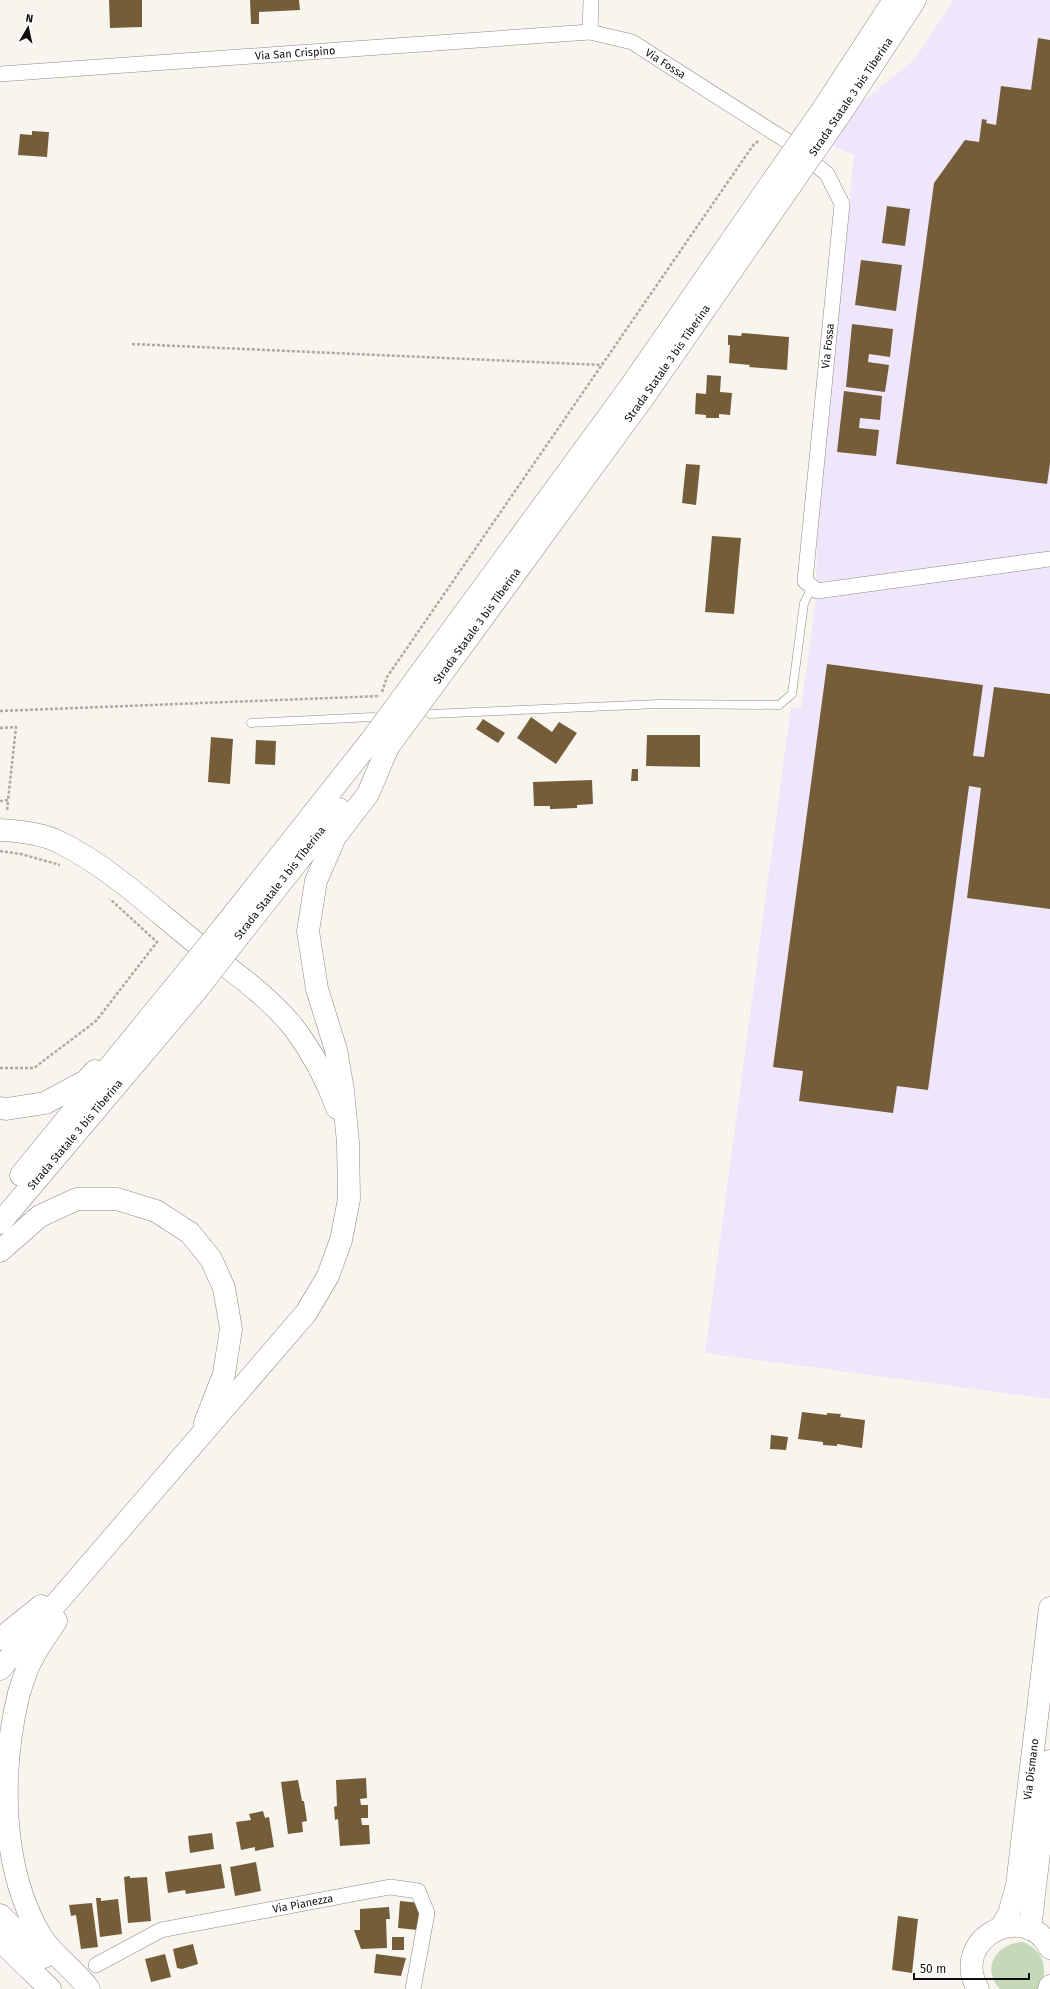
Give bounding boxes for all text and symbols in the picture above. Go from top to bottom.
north arrow [8,8,48,48]
text: N [25,12,34,26]
street label: Strada Statale 3 bis Tiberina [806,35,896,159]
street label: Via San Crispino [255,44,336,62]
street label: Via Fossa [643,46,688,81]
street label: Strada Statale 3 bis Tiberina [621,302,713,425]
street label: Via Fossa [819,323,837,369]
street label: Strada Statale 3 bis Tiberina [431,565,523,687]
street label: Strada Statale 3 bis Tiberina [232,824,328,942]
street label: Strada Statale 3 bis Tiberina [25,1077,125,1192]
street label: Via Dismano [1021,1738,1041,1801]
street label: Via Pianezza [271,1891,334,1915]
scale bar [914,1955,1029,1981]
text: 50 m [920,1962,946,1976]

